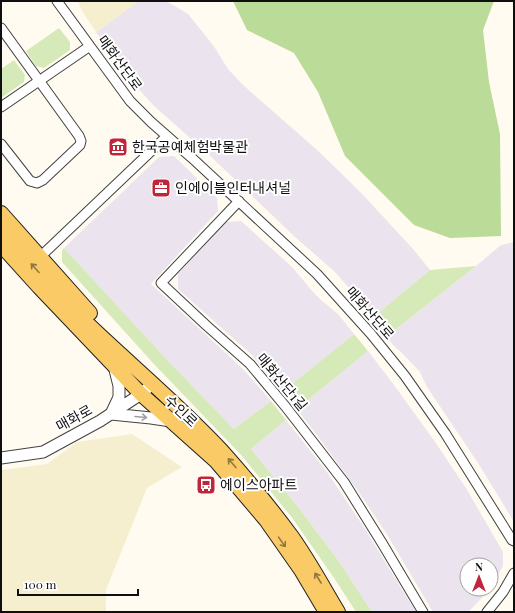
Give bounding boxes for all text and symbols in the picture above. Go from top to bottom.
street label: 매화산단로 [94,31,147,94]
museum icon: 한국공예체험박물관 [107,136,129,158]
place label: 한국공예체험박물관 [132,137,248,156]
office icon: 인에이블인터내셔널 [150,177,172,199]
place label: 인에이블인터내셔널 [175,178,291,197]
one-way arrow [31,263,40,273]
street label: 매화산단로 [342,282,399,343]
street label: 매화산단1길 [253,349,312,414]
street label: 수인로 [161,390,202,431]
street label: 매화로 [52,400,95,435]
one-way arrow [134,413,147,420]
one-way arrow [227,458,236,469]
bus stop icon: 에이스아파트 [195,474,217,496]
place label: 에이스아파트 [220,475,297,494]
one-way arrow [278,537,286,548]
north arrow [459,557,499,597]
text: N [475,559,483,574]
scale bar [18,571,138,597]
one-way arrow [314,572,322,584]
text: 100 m [24,576,57,592]

